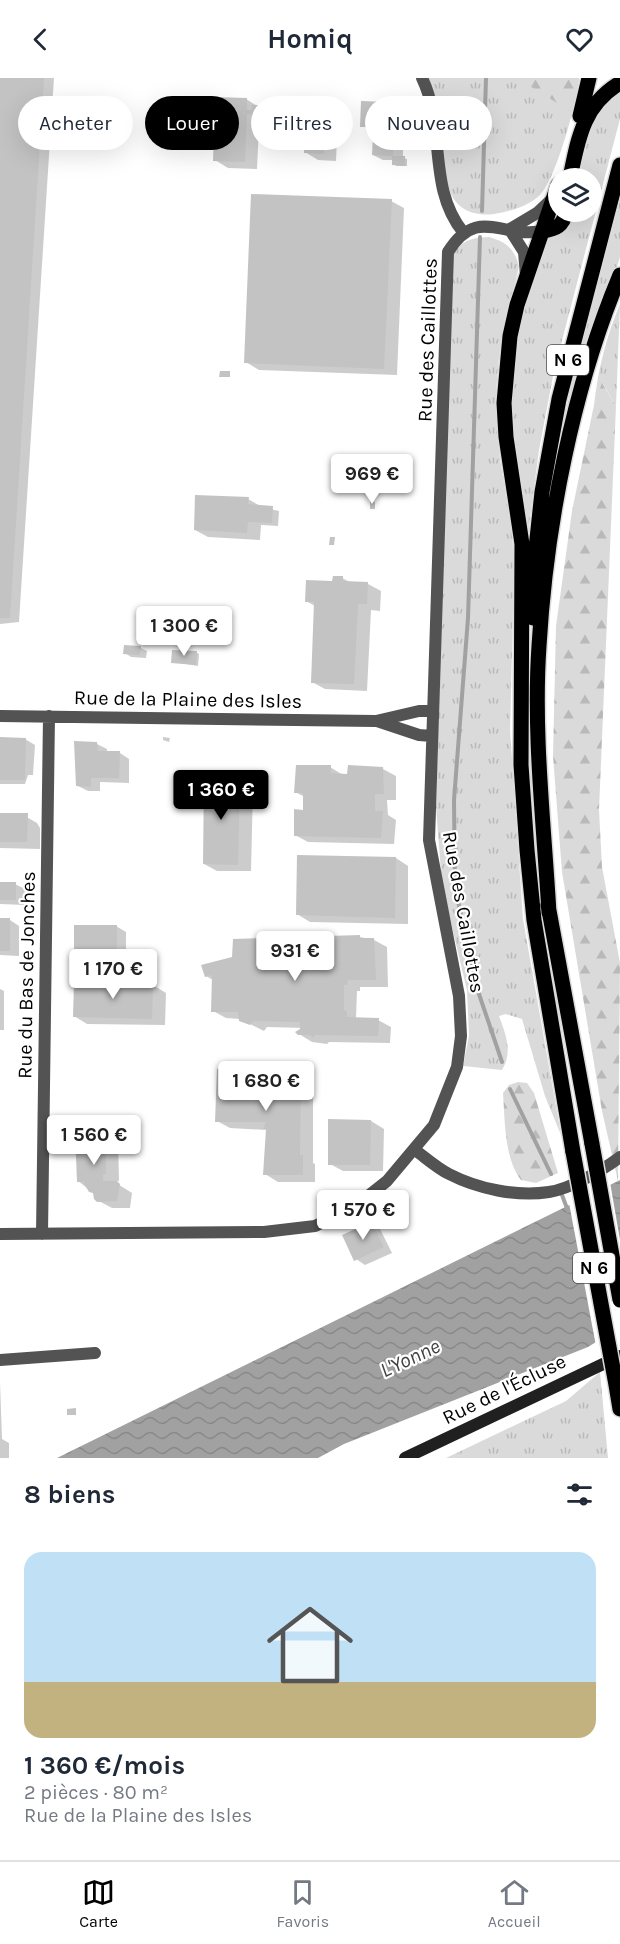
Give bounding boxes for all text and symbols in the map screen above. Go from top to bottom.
icon: back [24,23,57,56]
text: Homiq [267,23,353,55]
icon: heart [563,23,596,56]
chip: Acheter [18,96,133,150]
chip: Louer [145,96,239,150]
chip: Filtres [251,96,353,150]
chip: Nouveau [365,96,492,150]
map controls [548,168,602,222]
button: layers [548,168,602,222]
street label: Rue des Caillottes [413,258,442,422]
road number: N 6 [547,345,589,375]
pin: 969 € [330,454,414,505]
text: 969 € [345,462,399,485]
pin: 1 300 € [129,606,239,657]
text: 1 300 € [150,614,218,637]
street label: Rue de la Plaine des Isles [74,686,302,713]
pin: 1 360 € [166,770,276,821]
text: 1 360 € [187,778,255,801]
street label: Rue des Caillottes [438,829,489,995]
street label: Rue du Bas de Jonches [13,871,40,1079]
pin: 931 € [253,931,337,982]
text: 931 € [270,939,320,962]
pin: 1 170 € [58,949,168,1000]
text: 1 170 € [83,957,143,980]
pin: 1 680 € [211,1061,321,1112]
text: 1 680 € [232,1069,300,1092]
pin: 1 560 € [39,1115,149,1166]
text: 1 560 € [61,1123,127,1146]
pin: 1 570 € [308,1190,418,1241]
text: 1 570 € [331,1198,395,1221]
road number: N 6 [573,1253,615,1283]
water label: L'Yonne [376,1334,444,1382]
street label: Rue de l'Écluse [438,1349,570,1429]
icon: filters [563,1478,596,1511]
text: 8 biens [24,1479,116,1510]
icon: home [256,1591,364,1699]
text: 1 360 €/mois [24,1750,185,1781]
text: 2 pièces · 80 m² [24,1781,168,1804]
text: Rue de la Plaine des Isles [24,1804,252,1827]
tab: Carte [79,1876,118,1931]
tab: Favoris [277,1876,329,1931]
tab: Accueil [488,1876,541,1931]

